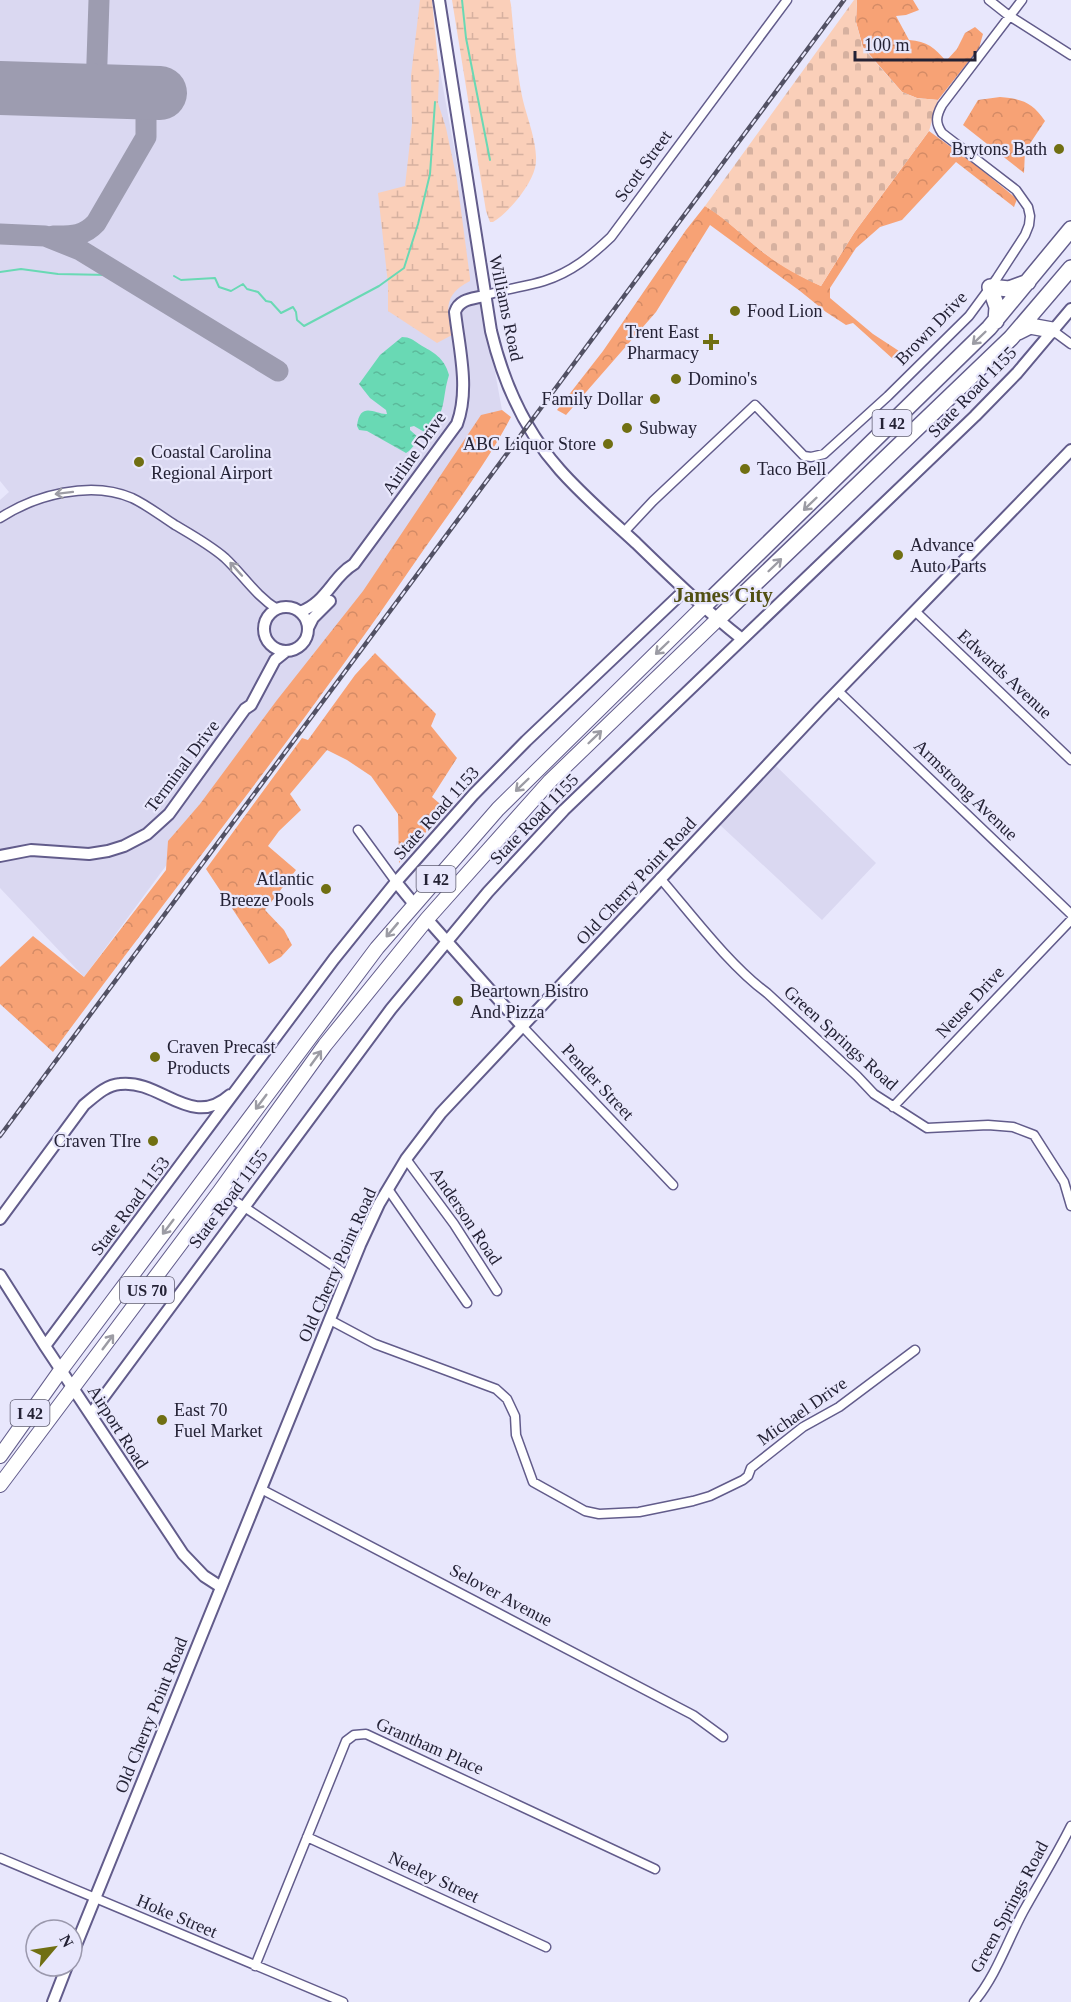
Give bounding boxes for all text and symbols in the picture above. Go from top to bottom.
scale bar [855,24,975,62]
text: 100 m [864,35,910,55]
street label: Scott Street [610,126,676,206]
place label: Brytons Bath [951,139,1047,159]
marker: Brytons Bath [1052,142,1066,156]
street label: Williams Road [485,253,527,363]
street label: Brown Drive [891,287,971,369]
place label: Food Lion [747,301,823,321]
marker: Food Lion [728,304,742,318]
place label: Trent East Pharmacy [625,322,699,363]
one-way arrow [972,331,987,345]
marker: Trent East Pharmacy [704,335,718,349]
street label: State Road 1155 [924,342,1020,442]
place label: Domino's [688,369,757,389]
marker: Domino's [669,372,683,386]
place label: Family Dollar [542,389,643,409]
marker: Family Dollar [648,392,662,406]
street label: Airline Drive [378,408,450,498]
road number: I 42 [872,410,912,436]
place label: Subway [639,418,697,438]
marker: Subway [620,421,634,435]
place label: ABC Liquor Store [463,434,596,454]
marker: ABC Liquor Store [601,437,615,451]
place label: Coastal Carolina Regional Airport [151,442,272,483]
marker: Coastal Carolina Regional Airport [132,455,146,469]
place label: Taco Bell [757,459,826,479]
marker: Taco Bell [738,462,752,476]
one-way arrow [55,488,74,499]
one-way arrow [803,497,818,511]
place label: Advance Auto Parts [910,535,987,576]
marker: Advance Auto Parts [891,548,905,562]
one-way arrow [768,557,783,572]
one-way arrow [229,562,243,577]
district label: James City [673,583,773,607]
street label: Edwards Avenue [954,625,1056,723]
one-way arrow [654,641,669,656]
street label: Terminal Drive [141,716,223,816]
one-way arrow [587,730,602,744]
street label: Armstrong Avenue [910,736,1022,844]
street label: State Road 1153 [389,762,483,864]
street label: State Road 1155 [486,769,582,869]
one-way arrow [515,777,530,792]
street label: Old Cherry Point Road [572,813,700,949]
road number: I 42 [416,866,456,892]
place label: Atlantic Breeze Pools [220,869,314,910]
marker: Atlantic Breeze Pools [319,882,333,896]
one-way arrow [386,922,399,938]
street label: Neuse Drive [932,962,1008,1042]
place label: Beartown Bistro And Pizza [470,981,589,1022]
street label: Green Springs Road [780,982,902,1094]
marker: Beartown Bistro And Pizza [451,994,465,1008]
place label: Craven Precast Products [167,1037,275,1078]
street label: Pender Street [558,1040,638,1124]
marker: Craven Precast Products [148,1050,162,1064]
one-way arrow [310,1051,322,1067]
one-way arrow [255,1093,268,1109]
place label: Craven TIre [54,1131,141,1151]
marker: Craven TIre [146,1134,160,1148]
street label: State Road 1155 [184,1146,272,1252]
street label: State Road 1153 [86,1153,174,1259]
street label: Anderson Road [426,1164,506,1268]
street label: Old Cherry Point Road [294,1185,380,1345]
one-way arrow [162,1218,174,1234]
road number: US 70 [120,1277,174,1303]
one-way arrow [102,1334,114,1350]
street label: Michael Drive [753,1373,851,1449]
street label: Airport Road [84,1382,152,1472]
road number: I 42 [10,1400,50,1426]
place label: East 70 Fuel Market [174,1400,262,1441]
marker: East 70 Fuel Market [155,1413,169,1427]
street label: Selover Avenue [446,1560,556,1630]
street label: Old Cherry Point Road [111,1634,191,1796]
street label: Grantham Place [373,1713,487,1779]
street label: Green Springs Road [966,1838,1052,1976]
street label: Neeley Street [386,1847,482,1907]
street label: Hoke Street [134,1890,220,1942]
north arrow [24,1918,84,1978]
text: N [56,1932,77,1951]

